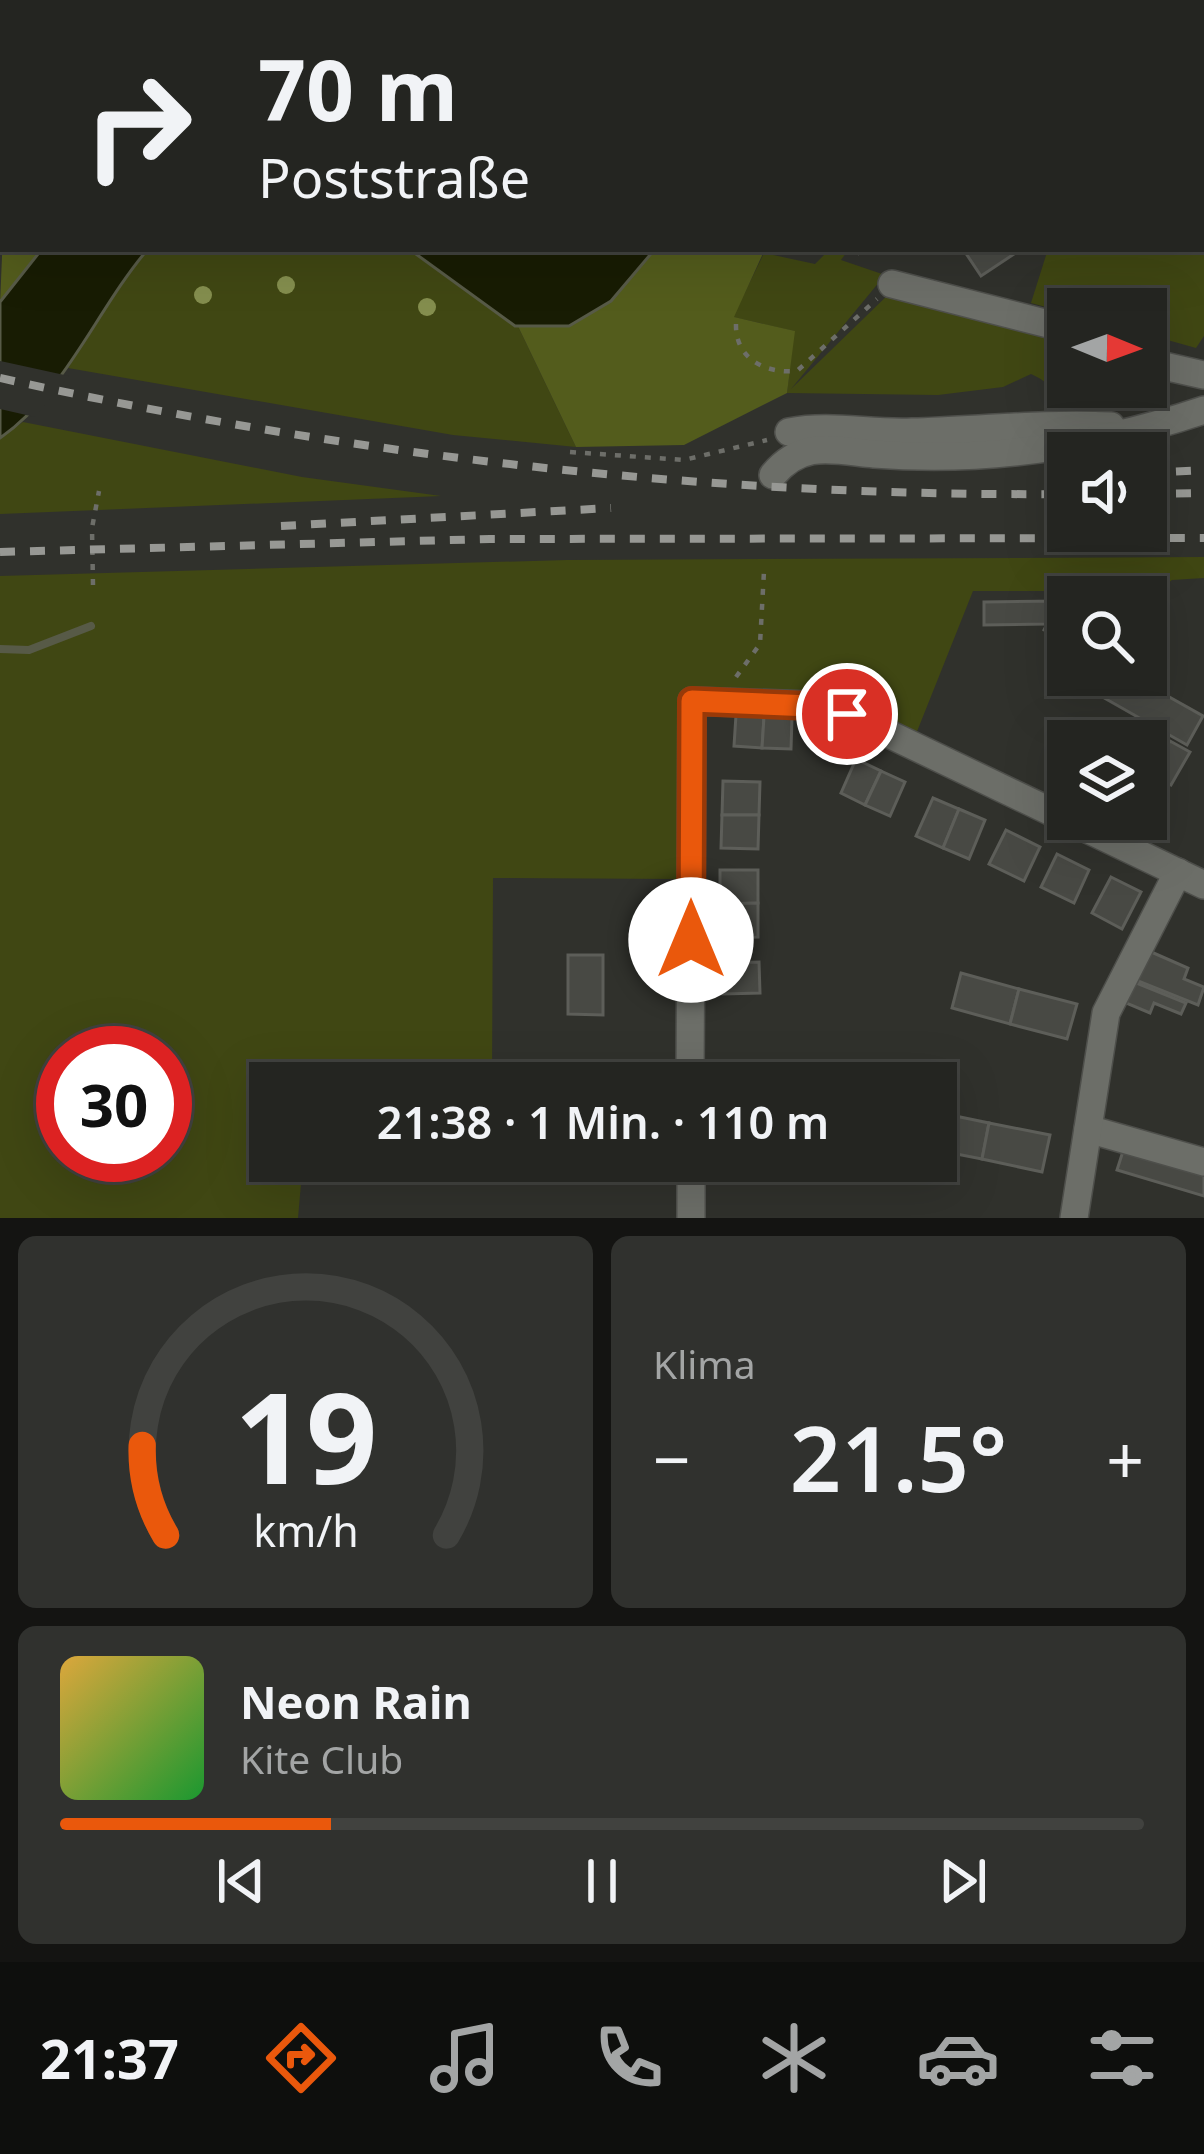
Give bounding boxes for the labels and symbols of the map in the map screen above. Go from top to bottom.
north arrow [1047,288,1167,408]
pin [796,663,898,765]
position arrow [628,877,754,1003]
speed limit sign: 30 [36,1026,192,1182]

